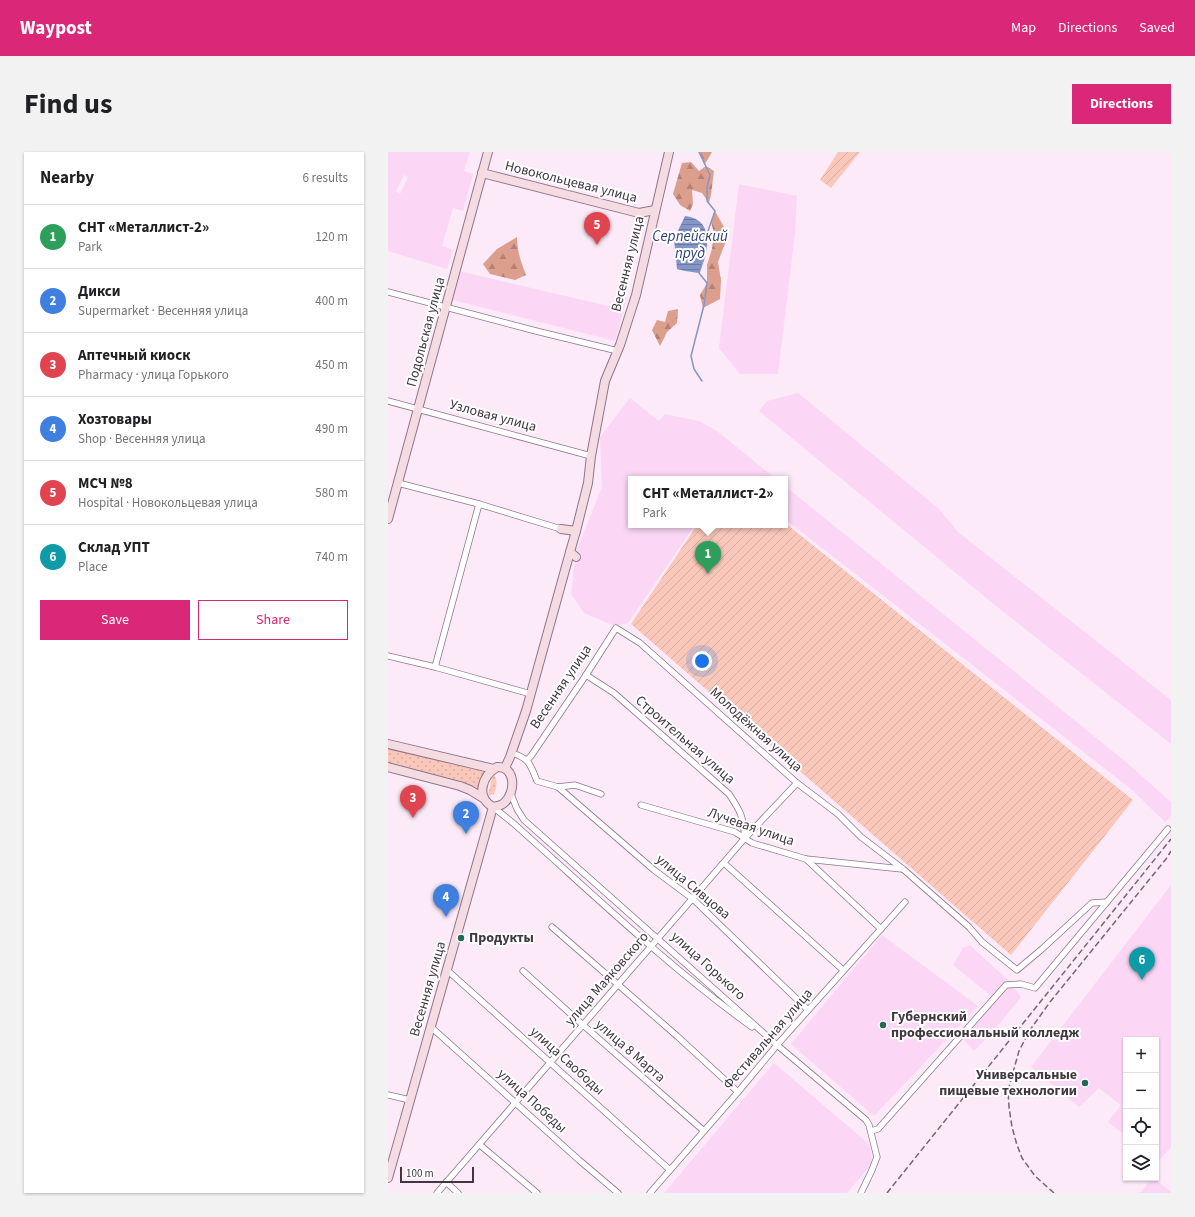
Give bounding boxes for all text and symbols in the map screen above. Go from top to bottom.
text: Waypost [20,15,92,42]
text: Map [1011,18,1036,38]
text: Directions [1058,18,1117,38]
text: Saved [1139,18,1175,38]
text: Find us [24,84,112,124]
button: Directions [1072,84,1171,124]
street label: Новокольцевая улица [503,156,639,208]
text: Nearby [40,166,94,190]
text: 6 results [303,169,348,187]
pin: 5 [584,212,610,245]
street label: Весенняя улица [606,214,650,314]
text: СНТ «Металлист-2» [78,217,209,238]
water label: Серпейский пруд [652,226,728,264]
text: 1 [50,228,56,246]
text: 120 m [315,228,348,246]
text: Park [78,238,102,256]
street label: Подольская улица [402,275,450,389]
text: Дикси [78,281,121,302]
text: 2 [50,292,56,310]
text: 400 m [315,292,348,310]
text: Supermarket · Весенняя улица [78,302,248,320]
text: Аптечный киоск [78,345,190,366]
text: 3 [50,356,56,374]
text: 450 m [315,356,348,374]
text: Pharmacy · улица Горького [78,366,229,384]
street label: Узловая улица [447,395,539,437]
text: Хозтовары [78,409,152,430]
text: 4 [50,420,56,438]
text: 490 m [315,420,348,438]
text: Shop · Весенняя улица [78,430,206,448]
text: МСЧ №8 [78,473,133,494]
popup [628,476,788,528]
text: СНТ «Металлист-2» [642,483,774,504]
text: 5 [50,484,56,502]
text: 580 m [315,484,348,502]
text: Hospital · Новокольцевая улица [78,494,258,512]
text: Park [642,504,667,522]
text: Склад УПТ [78,537,150,558]
pin: 1 [695,541,721,574]
text: 6 [50,548,56,566]
text: 740 m [315,548,348,566]
text: Place [78,558,107,576]
button: Save [40,600,190,640]
button: Share [198,600,348,640]
street label: Весенняя улица [525,641,597,733]
your location [692,651,712,671]
street label: Молодёжная улица [705,683,807,777]
street label: Строительная улица [631,691,739,789]
pin: 3 [400,785,426,818]
pin: 2 [453,801,479,834]
street label: Лучевая улица [705,803,797,851]
street label: улица Сивцова [651,850,735,924]
pin: 4 [433,884,459,917]
street label: улица Горького [666,927,750,1005]
place label: Продукты [469,928,534,948]
street label: улица Маяковского [561,928,653,1030]
marker: Продукты [456,933,466,943]
street label: Весенняя улица [405,939,451,1039]
pin: 6 [1129,947,1155,980]
street label: Фестивальная улица [718,984,818,1094]
place label: Губернский профессиональный колледж [891,1007,1079,1043]
street label: улица 8 Марта [591,1015,669,1087]
marker: Губернский профессиональный колледж [878,1020,888,1030]
street label: улица Свободы [525,1022,609,1100]
map controls [1123,1037,1159,1181]
button: + [1123,1037,1159,1073]
street label: улица Победы [493,1064,571,1138]
place label: Универсальные пищевые технологии [939,1065,1077,1101]
button: − [1123,1073,1159,1109]
marker: Универсальные пищевые технологии [1080,1078,1090,1088]
button: locate [1123,1109,1159,1145]
button: layers [1123,1145,1159,1181]
scale bar [400,1165,474,1184]
text: 100 m [406,1166,434,1181]

